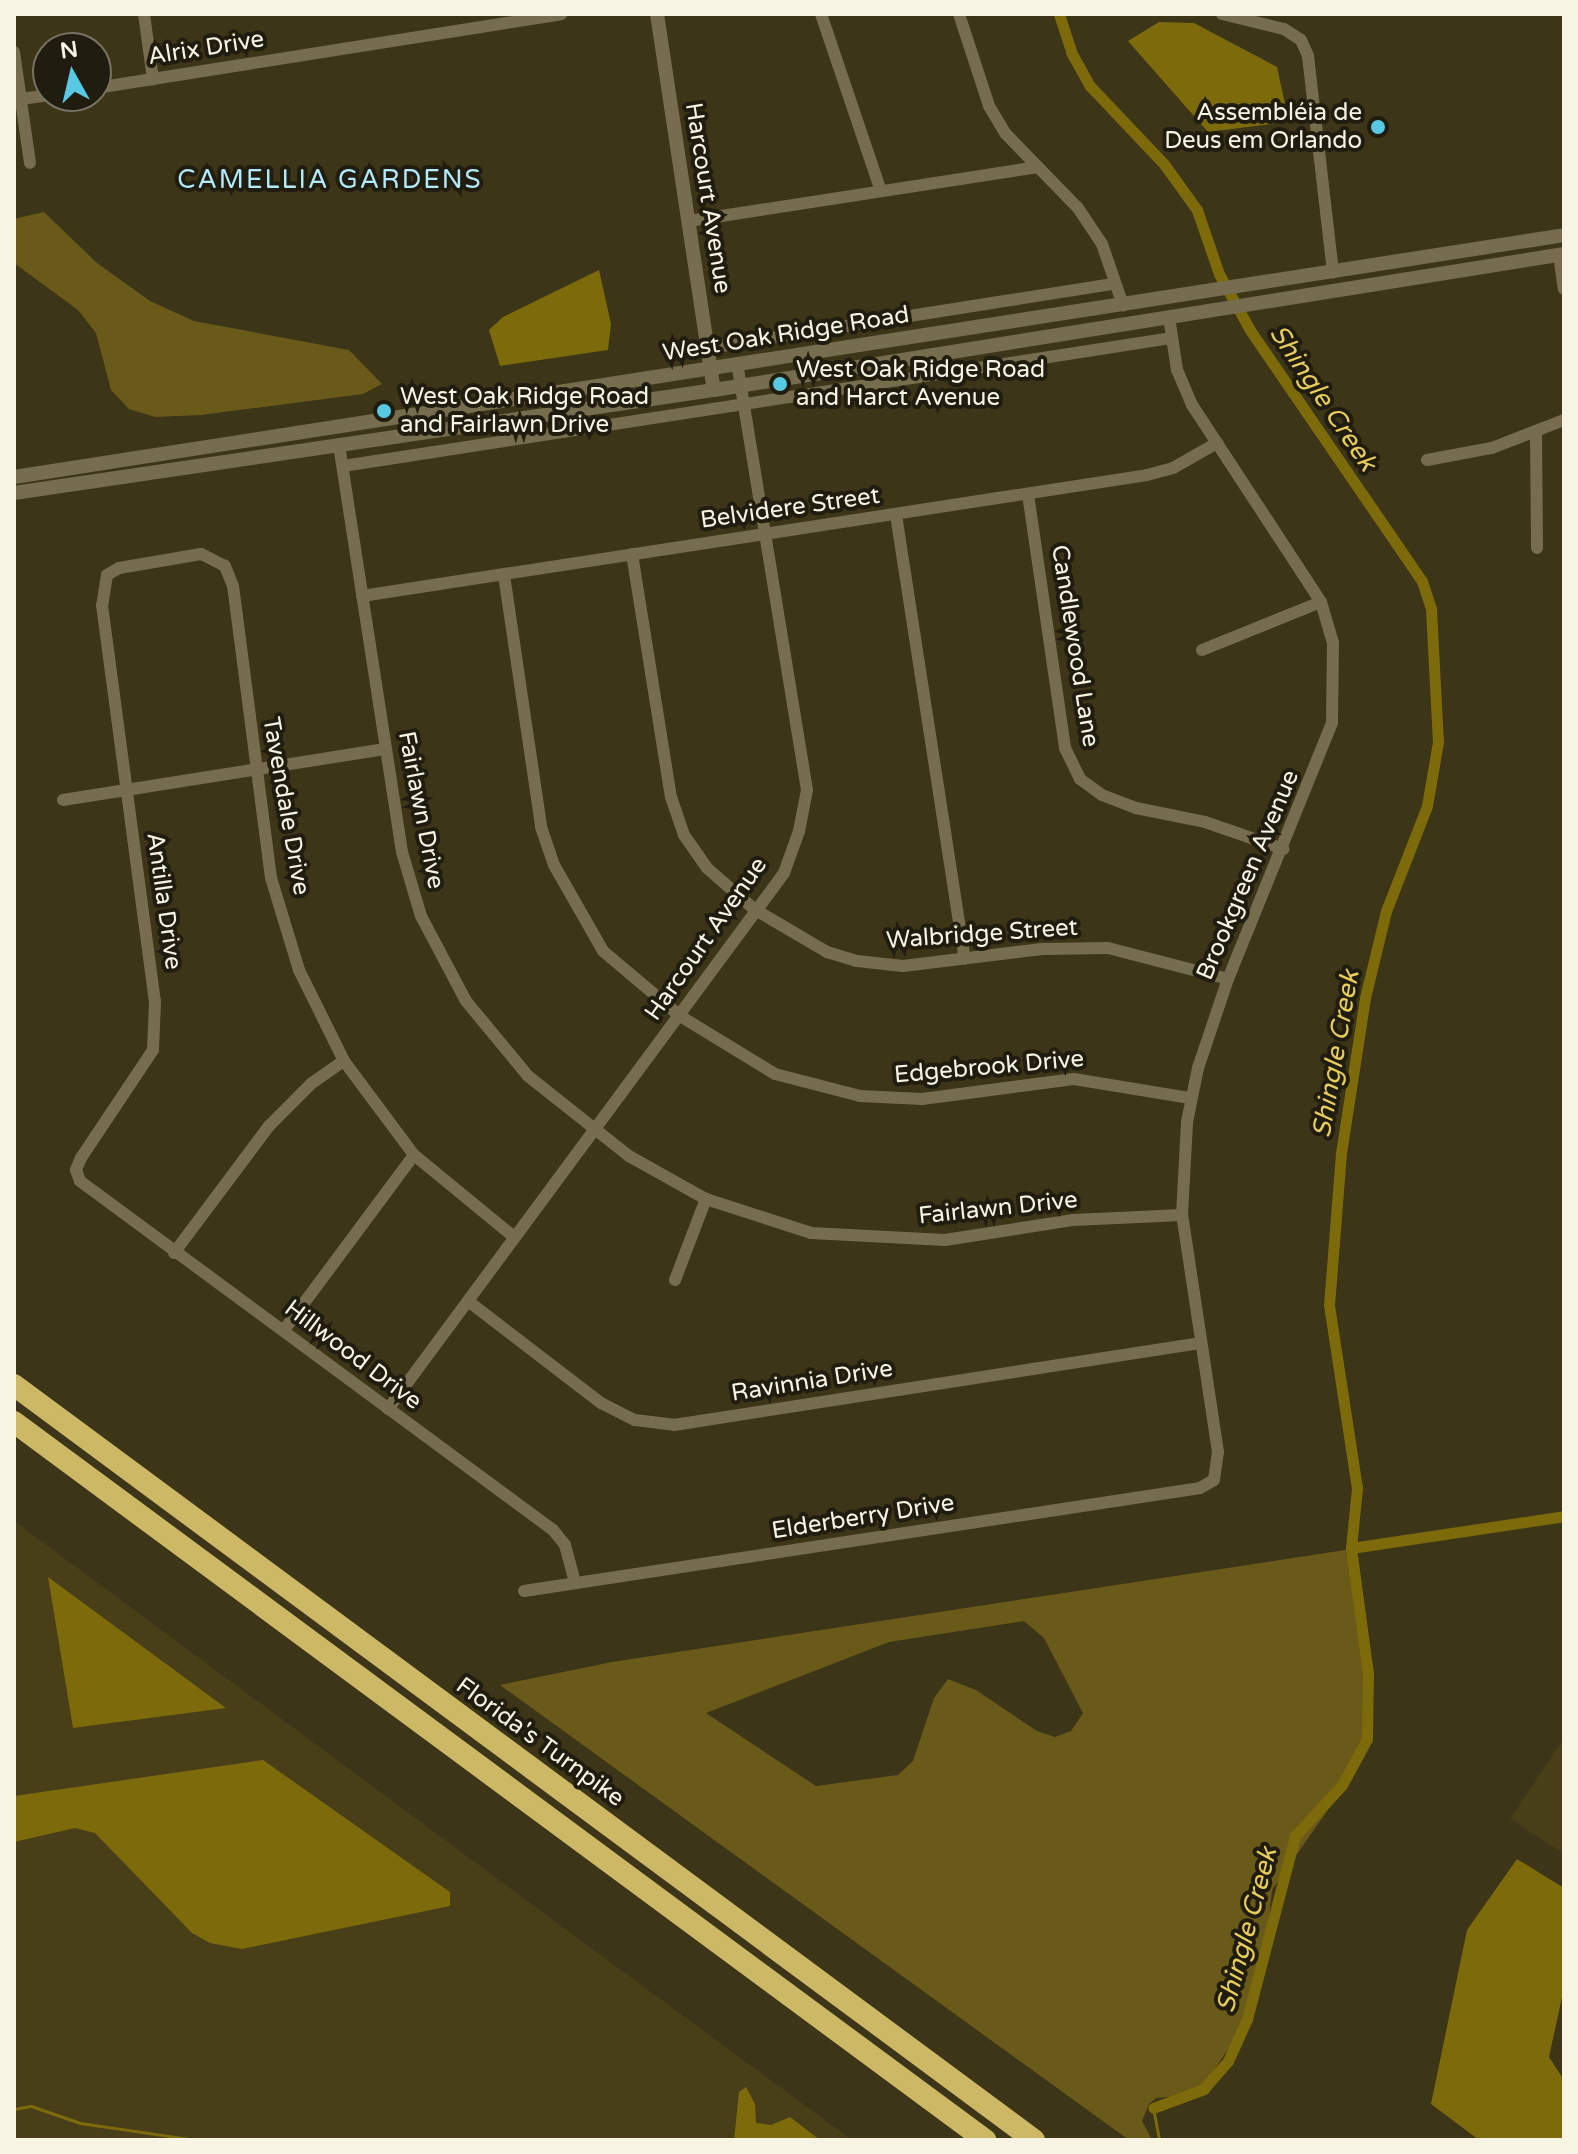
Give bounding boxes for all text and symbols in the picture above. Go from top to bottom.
street label: Alrix Drive [146,25,266,71]
north arrow [32,32,112,112]
text: N [58,36,79,64]
place label: Assembléia de Deus em Orlando [1164,99,1362,155]
street label: Harcourt Avenue [679,101,737,295]
marker: Assembléia de Deus em Orlando [1369,118,1387,136]
district label: CAMELLIA GARDENS [177,164,483,196]
street label: West Oak Ridge Road [661,300,911,368]
water label: Shingle Creek [1263,319,1383,477]
place label: West Oak Ridge Road and Harct Avenue [796,356,1045,412]
marker: West Oak Ridge Road and Harct Avenue [771,375,789,393]
place label: West Oak Ridge Road and Fairlawn Drive [400,383,649,439]
marker: West Oak Ridge Road and Fairlawn Drive [375,402,393,420]
street label: Belvidere Street [699,481,881,535]
street label: Candlewood Lane [1045,543,1105,749]
street label: Tavendale Drive [256,715,316,897]
street label: Fairlawn Drive [392,729,450,891]
street label: Brookgreen Avenue [1191,766,1305,984]
street label: Antilla Drive [140,831,188,971]
street label: Harcourt Avenue [639,852,773,1026]
street label: Walbridge Street [885,913,1079,955]
water label: Shingle Creek [1306,968,1366,1140]
street label: Edgebrook Drive [893,1044,1085,1090]
street label: Fairlawn Drive [917,1185,1079,1231]
street label: Hillwood Drive [279,1294,427,1416]
street label: Ravinnia Drive [729,1354,895,1408]
street label: Elderberry Drive [770,1488,956,1546]
street label: Florida's Turnpike [450,1671,630,1813]
water label: Shingle Creek [1210,1844,1284,2016]

